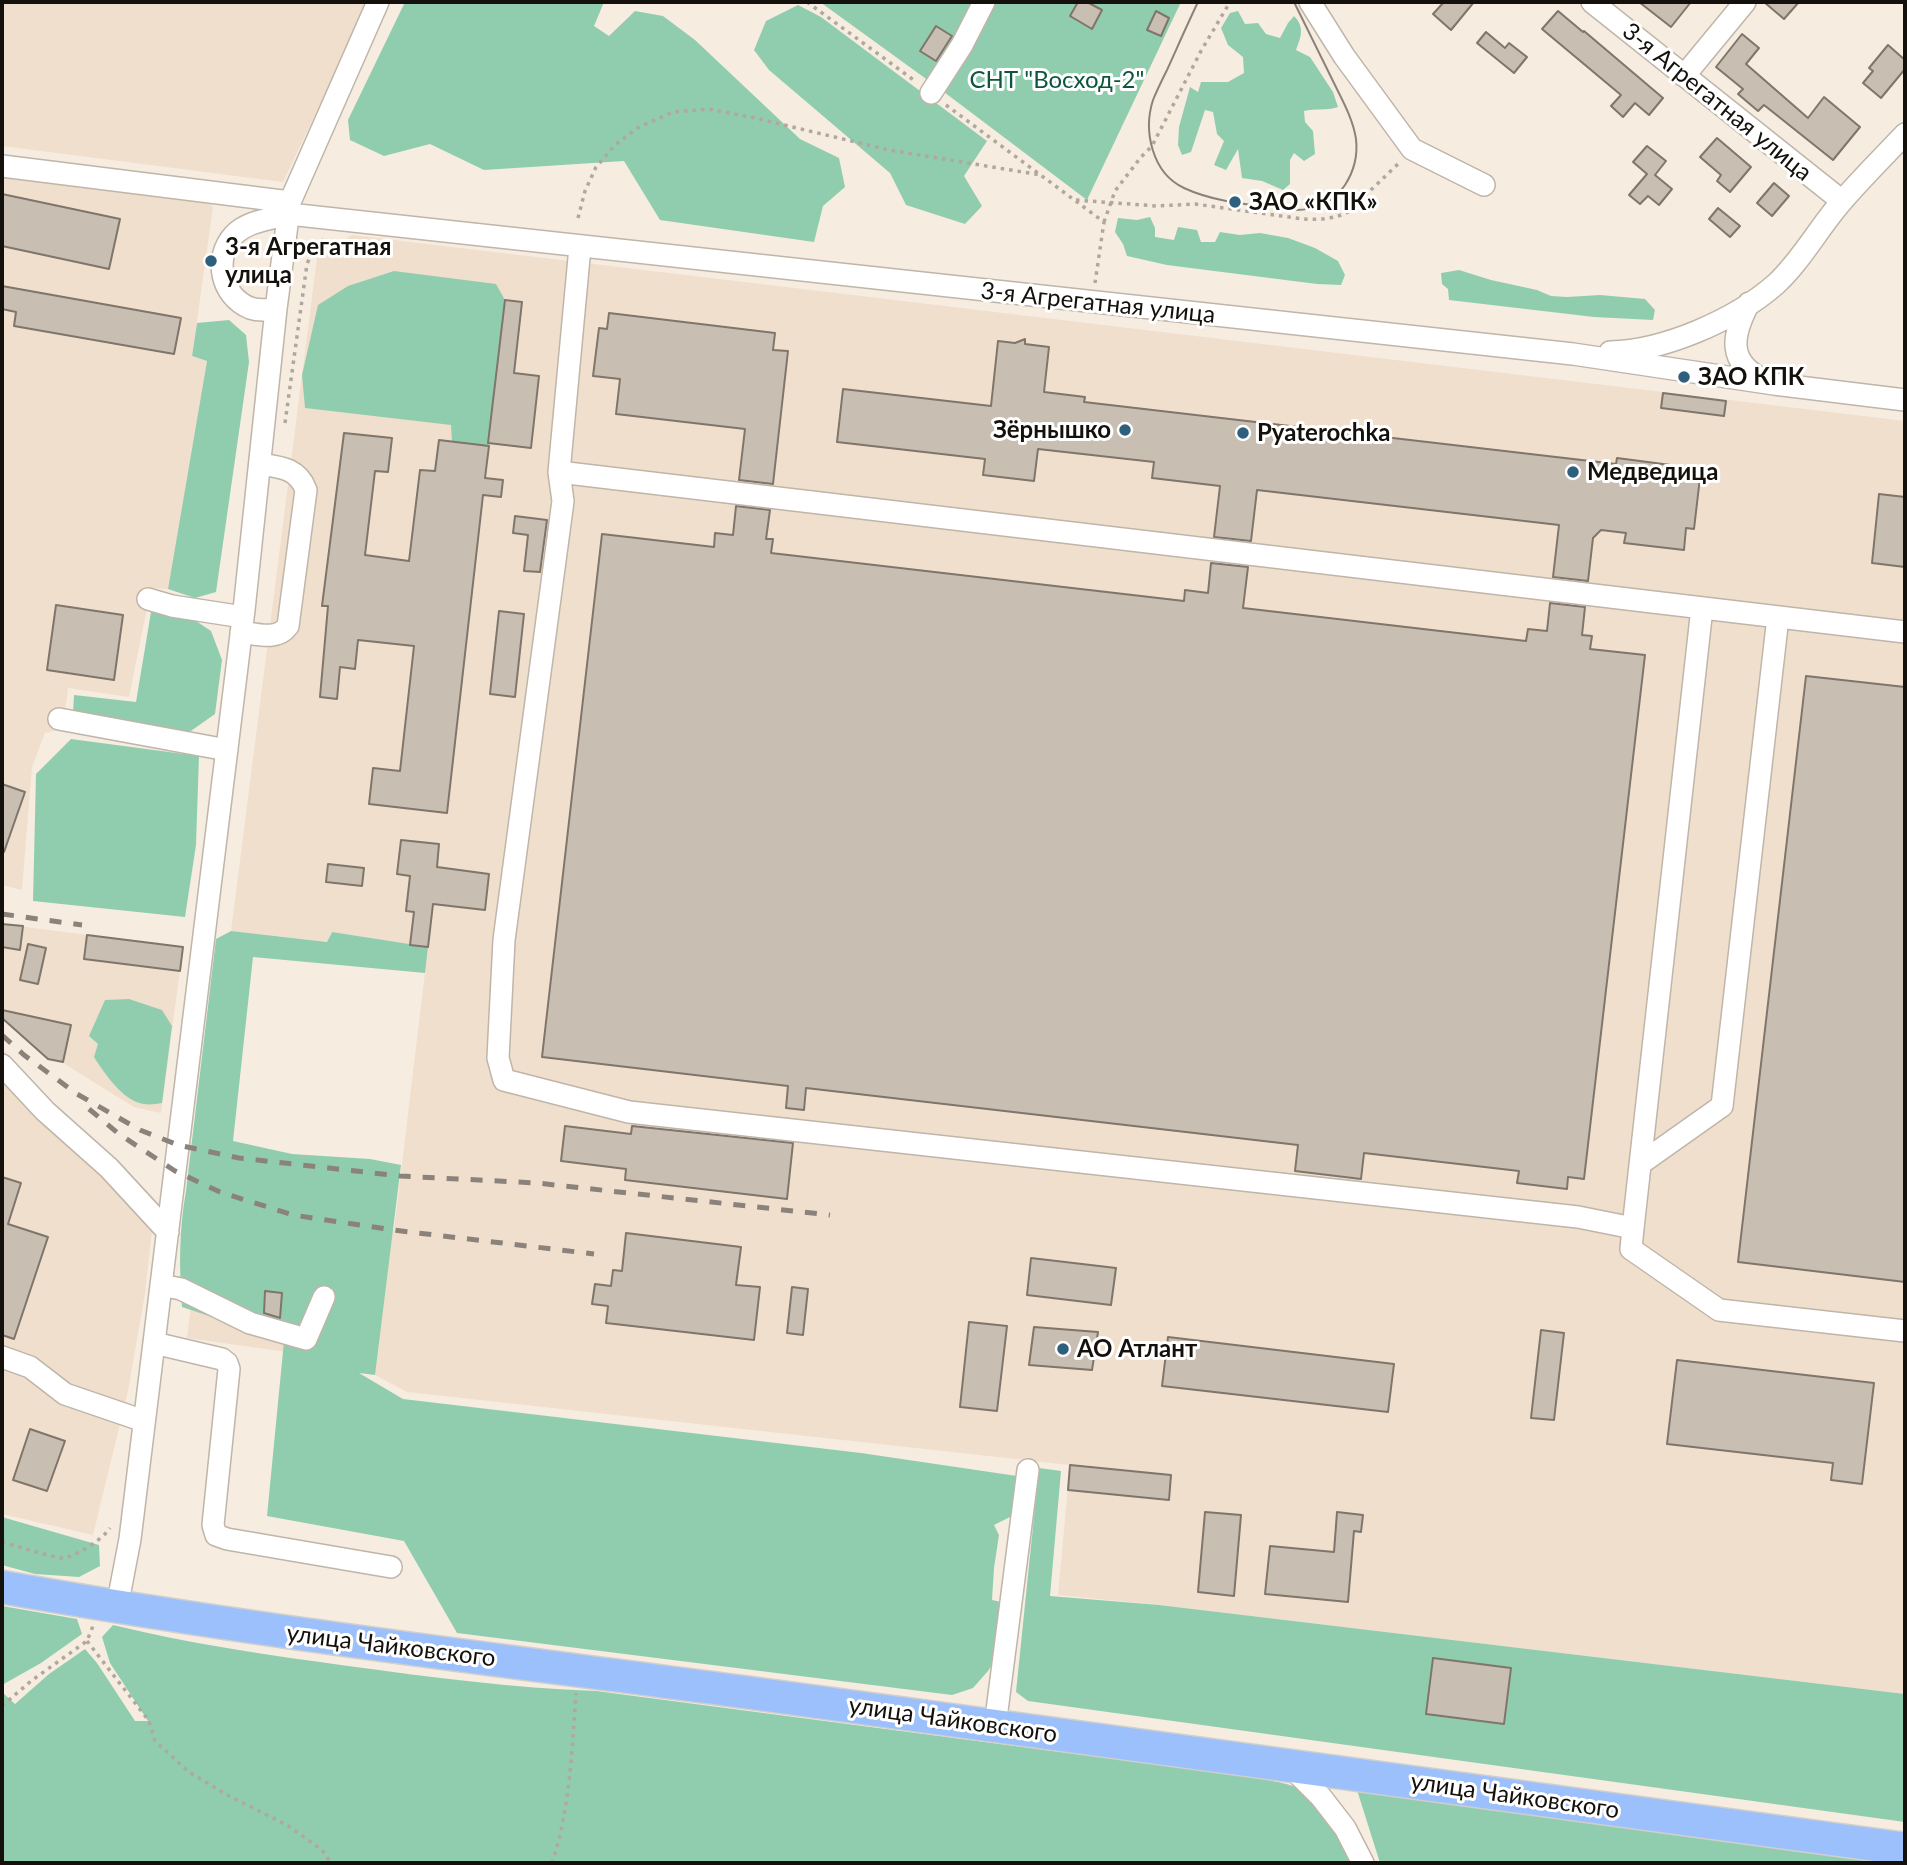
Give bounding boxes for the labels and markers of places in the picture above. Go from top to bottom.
place label: ЗАО «КПК» [1249,188,1377,216]
marker: ЗАО «КПК» [1227,194,1243,210]
place label: 3-я Агрегатная улица [225,233,391,289]
marker: 3-я Агрегатная улица [203,253,219,269]
place label: ЗАО КПК [1698,363,1805,391]
marker: ЗАО КПК [1676,369,1692,385]
place label: Зёрнышко [993,416,1111,444]
place label: Pyaterochka [1257,419,1390,447]
marker: Зёрнышко [1117,422,1133,438]
marker: Pyaterochka [1235,425,1251,441]
place label: Медведица [1587,458,1718,486]
marker: Медведица [1565,464,1581,480]
place label: АО Атлант [1077,1335,1197,1363]
marker: АО Атлант [1055,1341,1071,1357]

